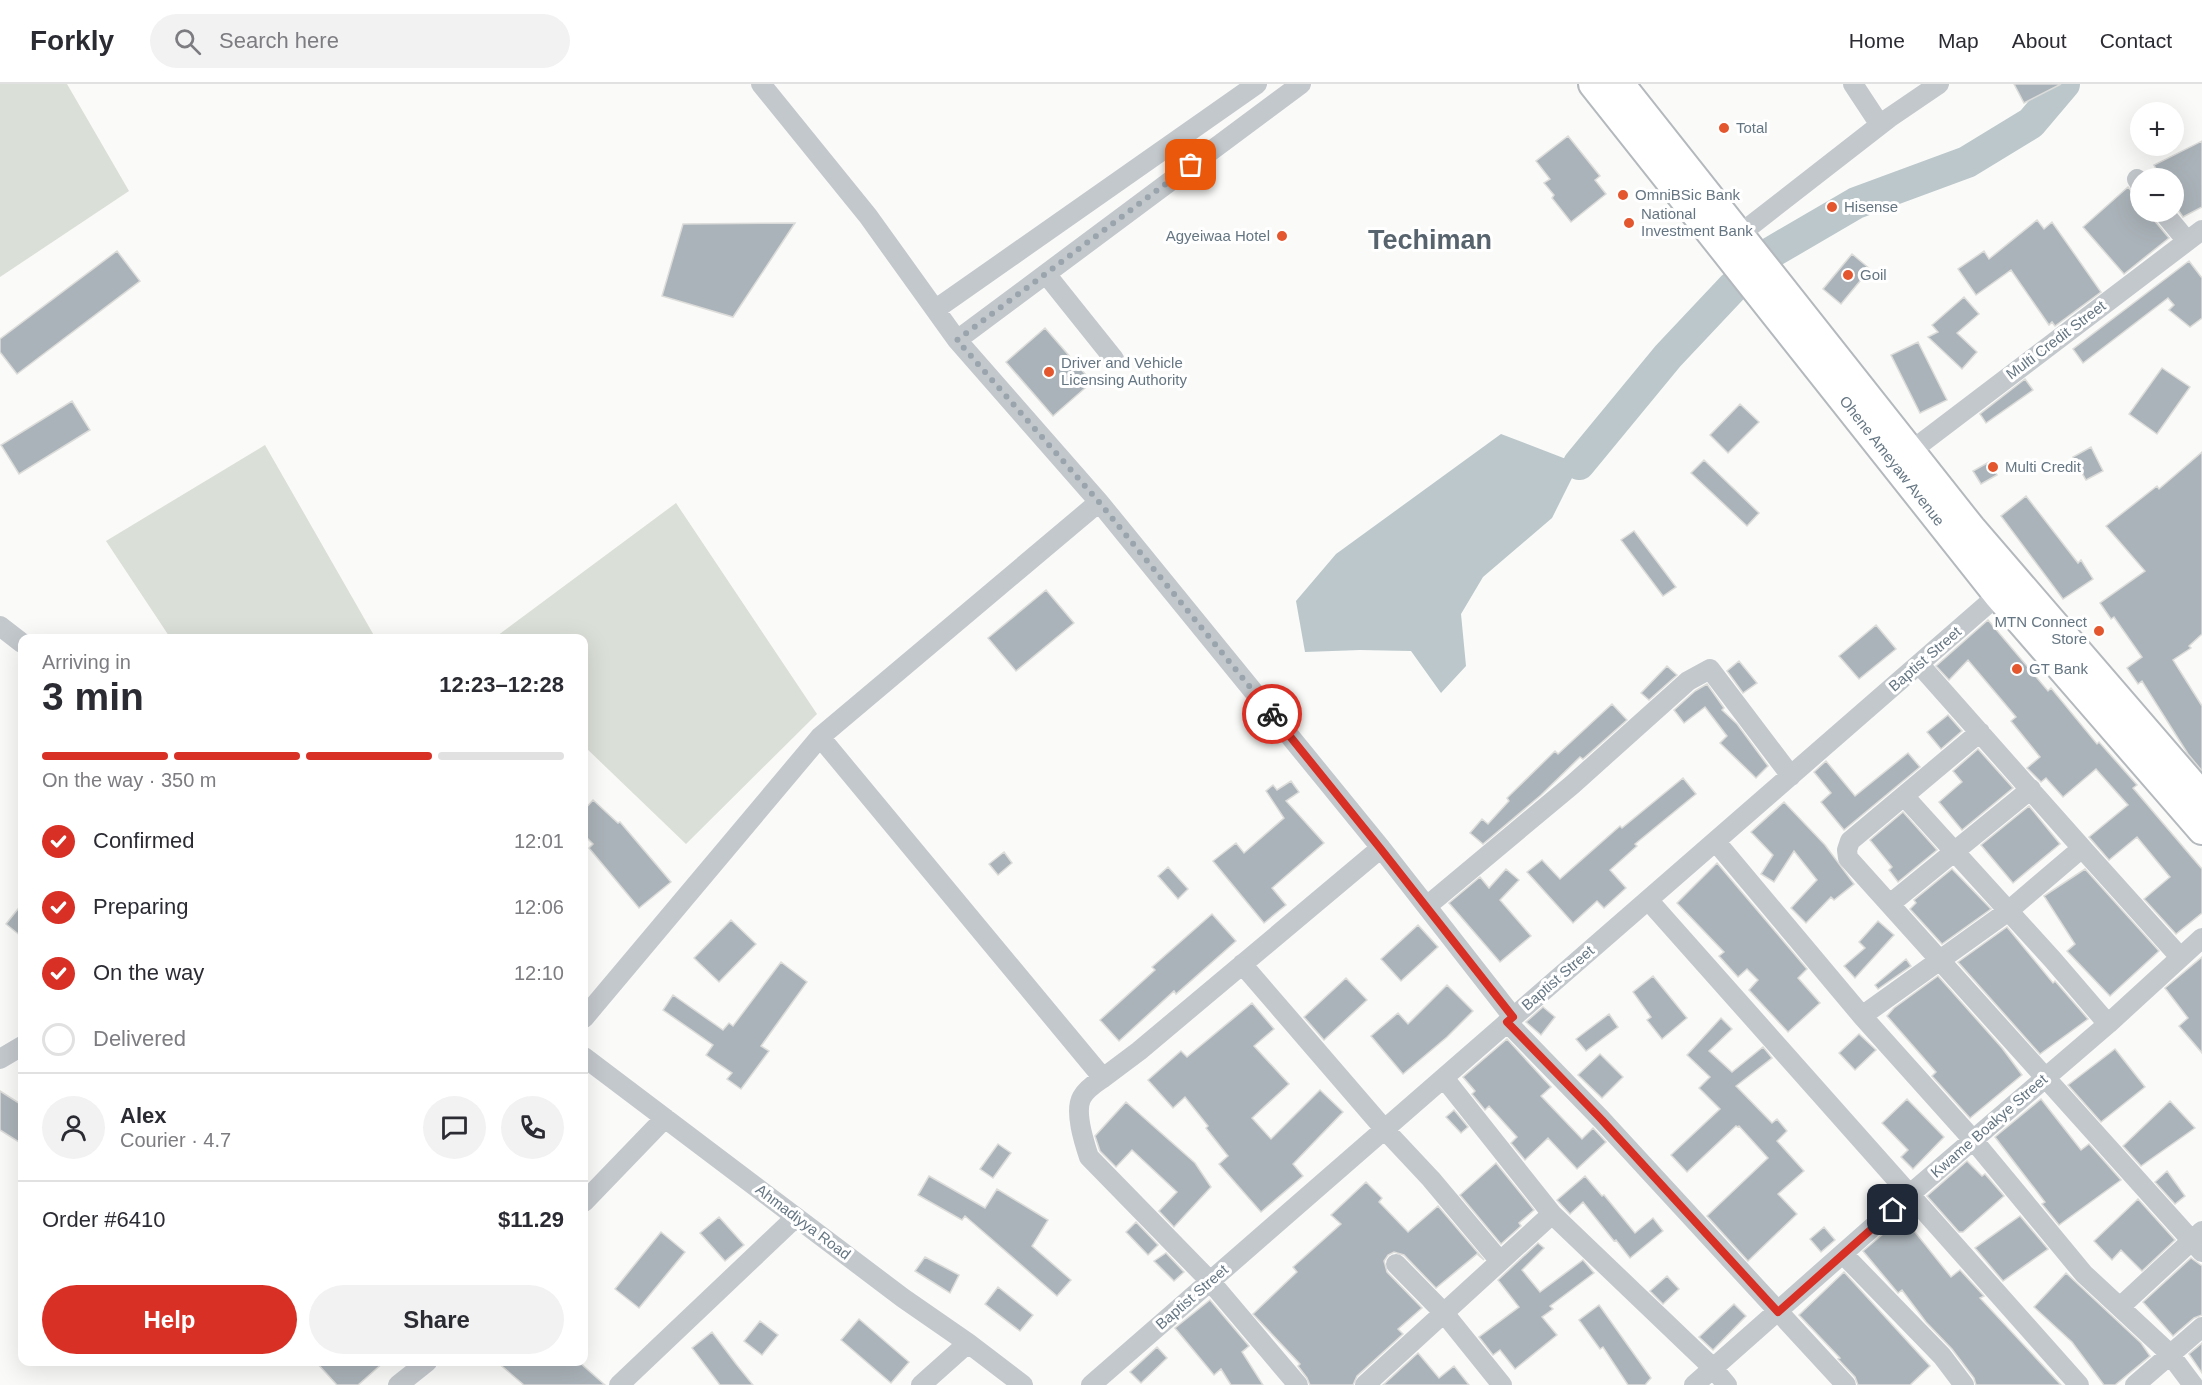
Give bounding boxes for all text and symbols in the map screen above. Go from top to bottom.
search box [150,14,570,68]
text: Forkly [30,25,114,56]
icon: search [171,25,204,58]
text: Search here [219,28,339,53]
text: Home [1849,29,1905,52]
text: Map [1938,29,1979,52]
text: About [2012,29,2067,52]
text: Contact [2100,29,2172,52]
map controls [2130,102,2184,222]
button: + [2130,102,2184,156]
place label: Total [1736,119,1768,136]
marker: Total [1717,121,1731,135]
pin [1165,139,1216,190]
icon: bag [1174,148,1207,181]
button: − [2130,168,2184,222]
place label: OmniBSic Bank [1635,186,1741,203]
marker: OmniBSic Bank [1616,188,1630,202]
place label: Hisense [1844,198,1898,215]
marker: Hisense [1825,200,1839,214]
place label: National Investment Bank [1641,205,1753,239]
marker: National Investment Bank [1622,216,1636,230]
district label: Techiman [1368,225,1492,255]
place label: Agyeiwaa Hotel [1166,227,1270,244]
marker: Agyeiwaa Hotel [1275,229,1289,243]
place label: Goil [1860,266,1887,283]
marker: Goil [1841,268,1855,282]
street label: Multi Credit Street [2003,296,2109,383]
place label: Driver and Vehicle Licensing Authority [1061,354,1187,388]
marker: Driver and Vehicle Licensing Authority [1042,365,1056,379]
street label: Ohene Ameyaw Avenue [1836,392,1948,529]
place label: Multi Credit [2005,458,2082,475]
marker: Multi Credit [1986,460,2000,474]
place label: MTN Connect Store [1994,613,2088,647]
street label: Baptist Street [1885,622,1965,695]
marker: MTN Connect Store [2092,624,2106,638]
text: Arriving in [42,651,131,673]
place label: GT Bank [2029,660,2088,677]
marker: GT Bank [2010,662,2024,676]
text: 12:23–12:28 [439,672,564,697]
text: 3 min [42,675,144,718]
courier [1242,684,1302,744]
icon: bike [1256,698,1289,731]
text: On the way · 350 m [42,769,217,791]
icon: check [42,825,75,858]
text: Confirmed [93,828,194,853]
text: 12:01 [514,830,564,852]
icon: check [42,891,75,924]
text: Preparing [93,894,188,919]
text: 12:06 [514,896,564,918]
street label: Baptist Street [1518,941,1598,1014]
icon: check [42,957,75,990]
text: On the way [93,960,204,985]
text: 12:10 [514,962,564,984]
text: Delivered [93,1026,186,1051]
street label: Kwame Boakye Street [1927,1070,2051,1181]
button: person [42,1096,105,1159]
button: chat [423,1096,486,1159]
button: phone [501,1096,564,1159]
text: Alex [120,1103,166,1128]
text: Courier · 4.7 [120,1129,231,1151]
street label: Ahmadiyya Road [753,1180,854,1263]
pin [1867,1184,1918,1235]
icon: home [1876,1193,1909,1226]
text: Order #6410 [42,1207,166,1232]
text: $11.29 [498,1207,564,1232]
street label: Baptist Street [1152,1260,1232,1333]
button: Help [42,1285,297,1354]
button: Share [309,1285,564,1354]

